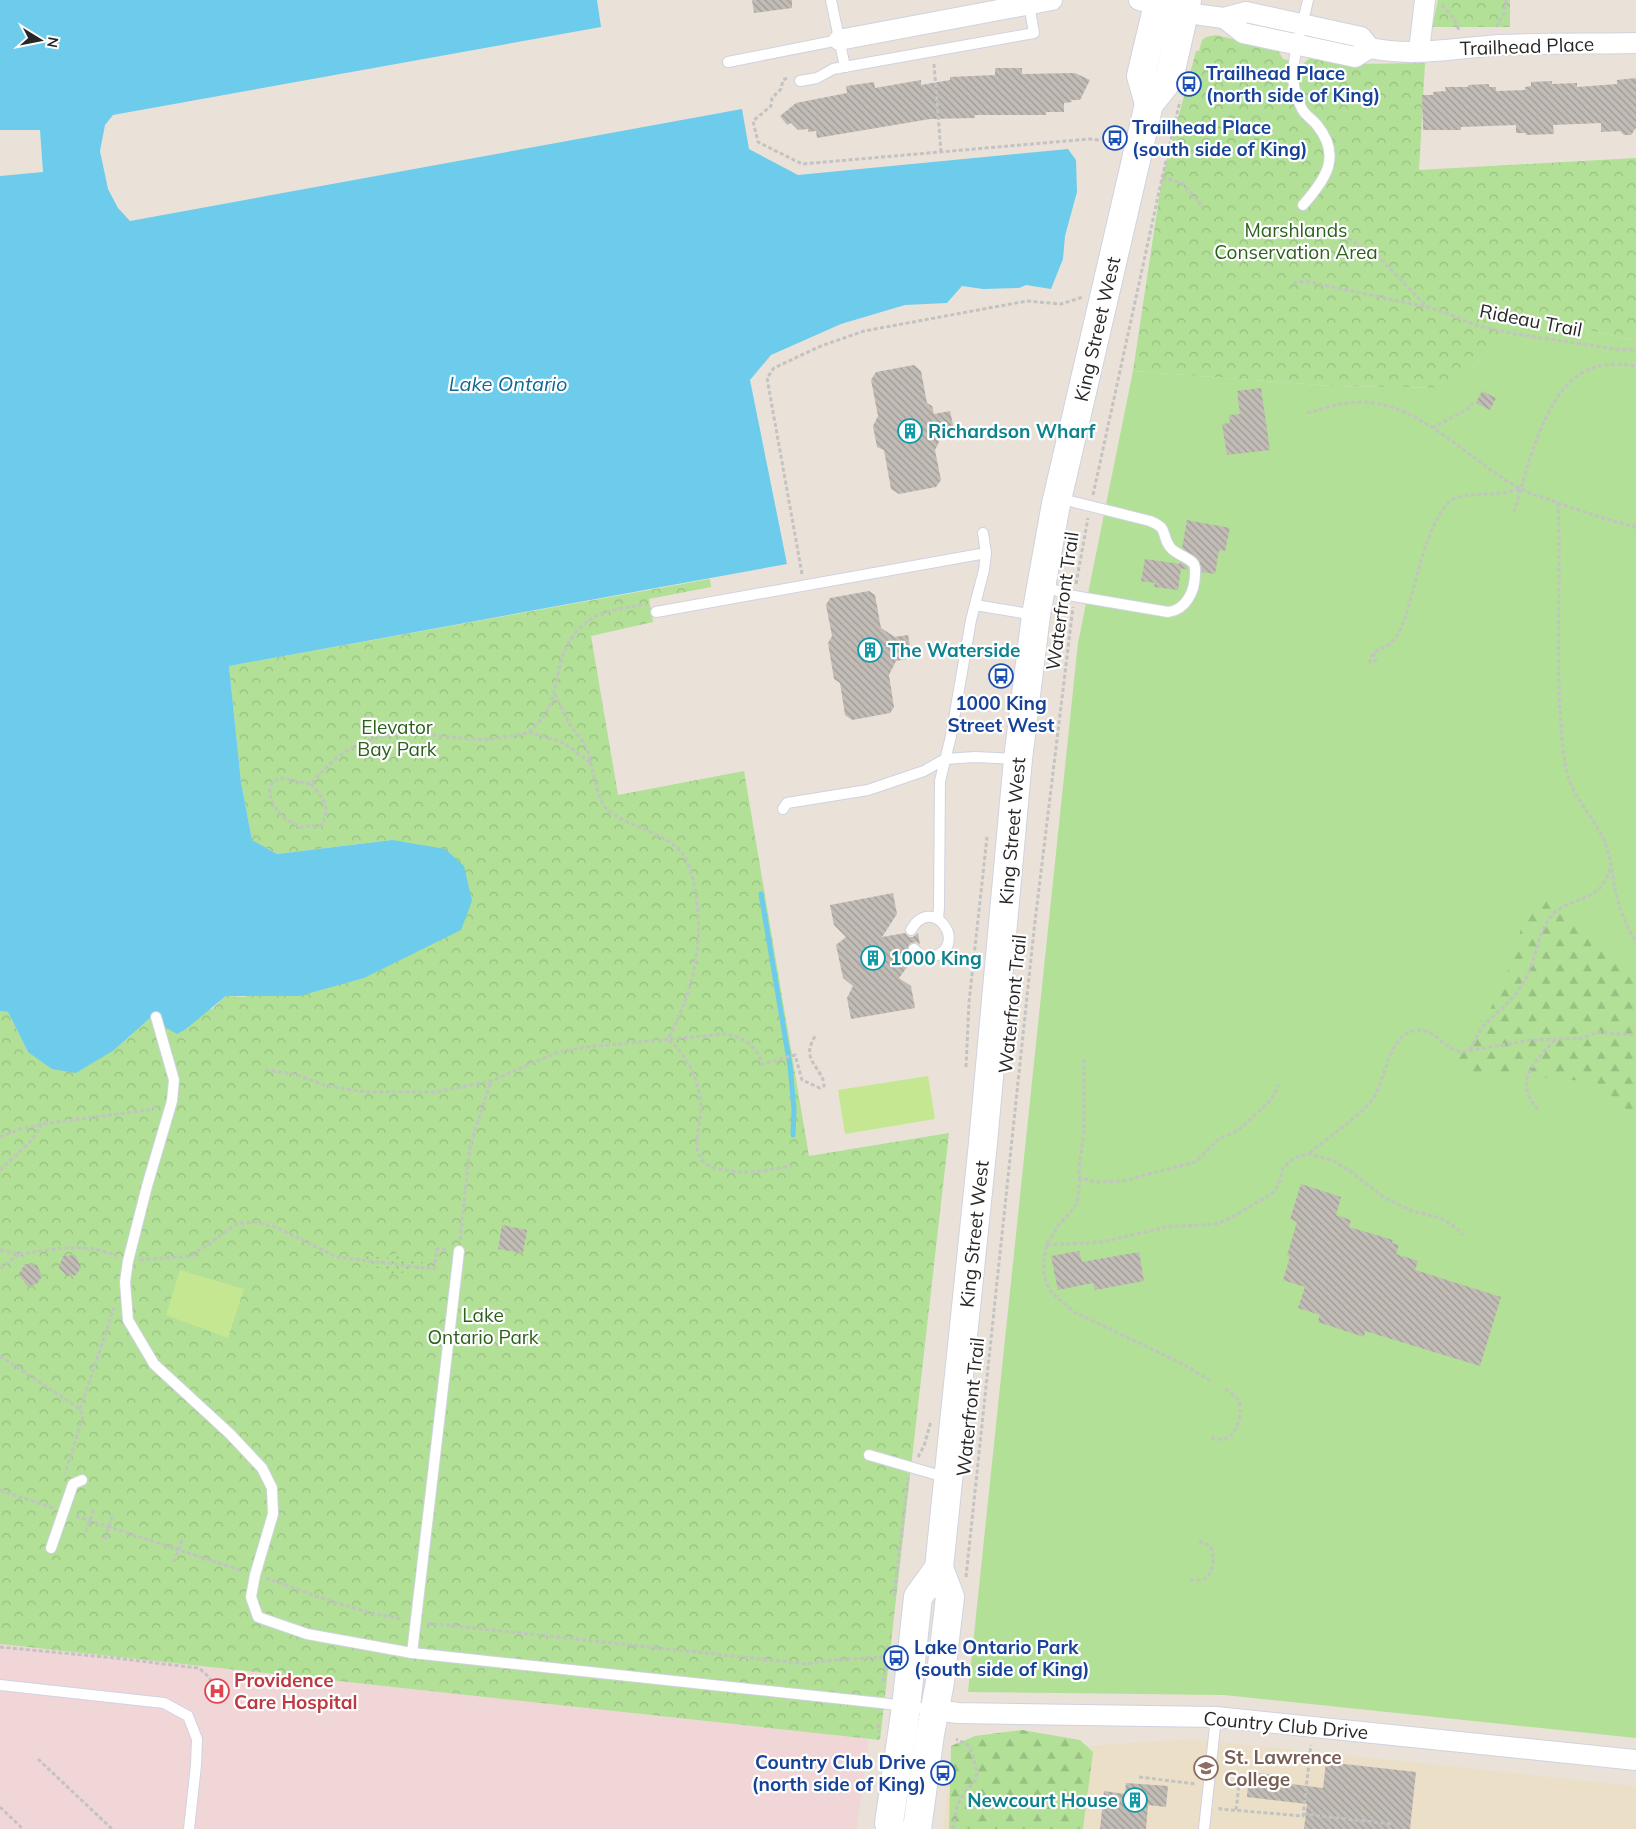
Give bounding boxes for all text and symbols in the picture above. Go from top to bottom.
north arrow [15,15,65,65]
street label: Trailhead Place [1459,32,1595,60]
text: N [43,35,63,49]
place label: Trailhead Place (north side of King) [1206,61,1380,107]
bus stop icon: Trailhead Place (north side of King) [1176,71,1202,97]
place label: Trailhead Place (south side of King) [1132,115,1308,161]
bus stop icon: Trailhead Place (south side of King) [1102,125,1128,151]
park label: Marshlands Conservation Area [1214,218,1378,264]
street label: King Street West [1069,254,1125,404]
street label: Rideau Trail [1478,298,1584,342]
water label: Lake Ontario [449,371,567,396]
building icon: Richardson Wharf [897,418,923,444]
place label: Richardson Wharf [928,419,1096,443]
street label: Waterfront Trail [1040,530,1084,672]
building icon: The Waterside [857,637,883,663]
place label: The Waterside [888,638,1020,662]
bus stop icon: 1000 King Street West [988,663,1014,689]
place label: 1000 King Street West [947,691,1055,737]
park label: Elevator Bay Park [357,715,437,761]
street label: King Street West [994,756,1030,906]
street label: Waterfront Trail [993,933,1031,1075]
building icon: 1000 King [860,945,886,971]
place label: 1000 King [890,946,982,970]
street label: King Street West [954,1159,994,1309]
park label: Lake Ontario Park [427,1303,539,1349]
street label: Waterfront Trail [951,1336,989,1478]
place label: Lake Ontario Park (south side of King) [914,1635,1090,1681]
bus stop icon: Lake Ontario Park (south side of King) [883,1645,909,1671]
place label: Providence Care Hospital [234,1668,358,1714]
hospital icon: Providence Care Hospital [204,1678,230,1704]
street label: Country Club Drive [1203,1706,1369,1744]
place label: St. Lawrence College [1224,1745,1342,1791]
place label: Country Club Drive (north side of King) [752,1750,926,1796]
school or university icon: St. Lawrence College [1193,1755,1219,1781]
bus stop icon: Country Club Drive (north side of King) [930,1760,956,1786]
building icon: Newcourt House [1122,1787,1148,1813]
place label: Newcourt House [967,1788,1118,1812]

